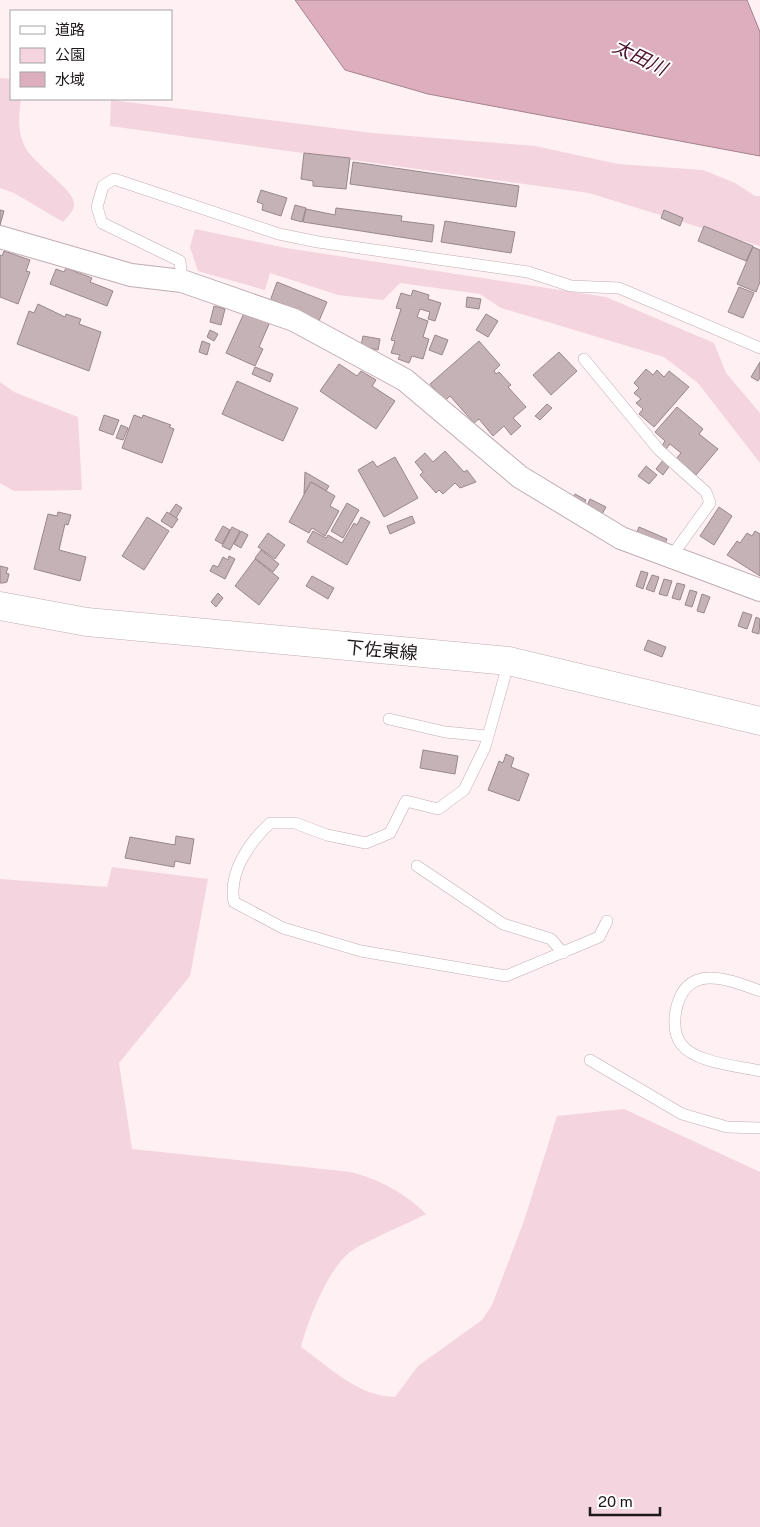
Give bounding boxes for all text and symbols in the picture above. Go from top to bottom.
legend [10,10,172,100]
text: 道路 [55,21,85,38]
water label: 太田川 [610,35,672,80]
text: 公園 [55,46,85,63]
text: 水域 [55,71,85,88]
street label: 下佐東線 [345,636,419,664]
scale bar [590,1484,660,1516]
text: 20 m [598,1493,633,1510]

